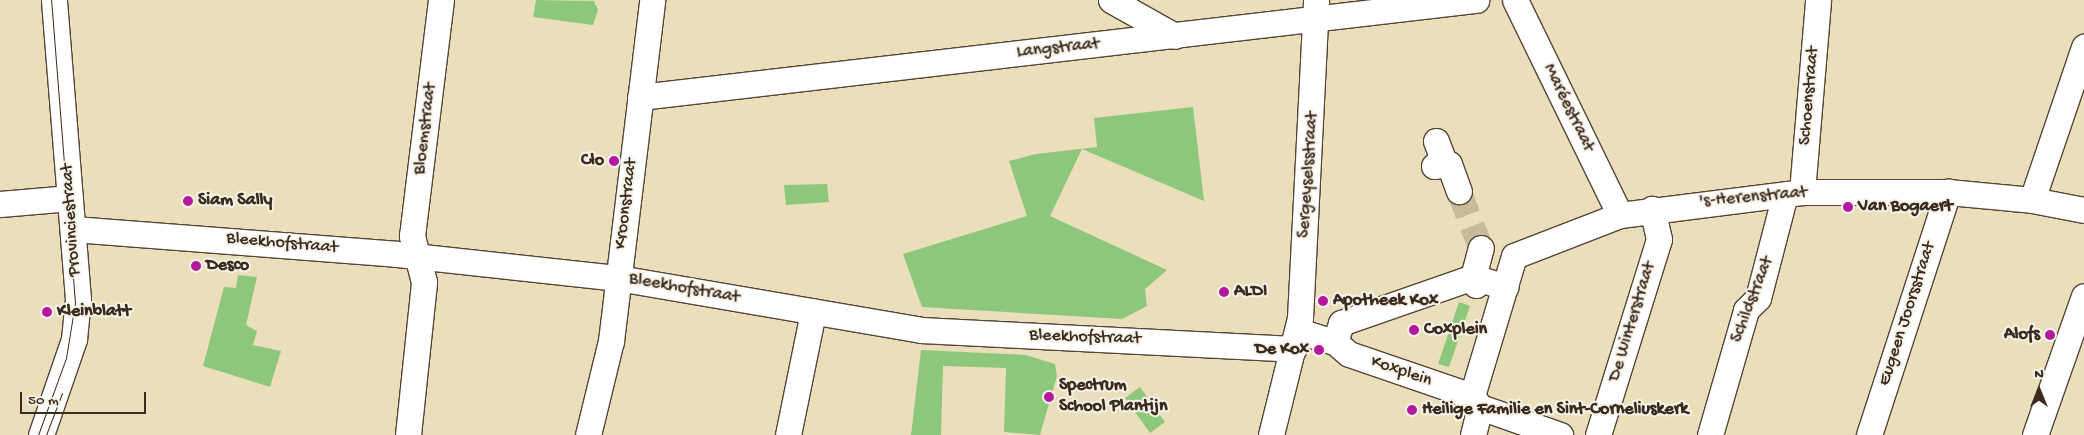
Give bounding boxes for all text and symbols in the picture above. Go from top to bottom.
street label: Langstraat [1016,34,1100,64]
street label: Schoenstraat [1795,46,1825,146]
street label: Maréestraat [1537,61,1599,155]
street label: Bloemstraat [410,82,442,176]
street label: Sergeyselsstraat [1294,111,1324,239]
place label: Clo [581,150,604,172]
marker: Clo [608,155,620,167]
street label: Kroonstraat [611,157,643,251]
street label: Provinciestraat [57,163,87,277]
street label: 's-Herenstraat [1698,183,1808,213]
place label: Siam Sally [198,190,272,212]
marker: Siam Sally [182,195,194,207]
place label: Van Bogaert [1858,196,1953,218]
marker: Van Bogaert [1842,201,1854,213]
street label: Bleekhofstraat [225,228,339,260]
street label: Eugeen Joorsstraat [1875,239,1941,389]
street label: Schildstraat [1727,254,1779,346]
place label: Desco [206,255,249,277]
marker: Desco [190,260,202,272]
street label: De Winterstraat [1605,260,1661,384]
street label: Bleekhofstraat [627,269,741,309]
place label: ALDI [1234,281,1267,303]
marker: ALDI [1218,286,1230,298]
place label: Apotheek Kox [1333,290,1438,312]
marker: Apotheek Kox [1317,295,1329,307]
place label: Kleinblatt [57,301,131,323]
marker: Kleinblatt [41,306,53,318]
place label: Coxplein [1424,319,1487,341]
marker: Coxplein [1408,324,1420,336]
place label: Alofs [2004,324,2040,346]
street label: Bleekhofstraat [1029,325,1141,351]
marker: Alofs [2044,329,2056,341]
place label: De Kox [1255,339,1309,361]
marker: De Kox [1313,344,1325,356]
street label: Koxplein [1368,351,1434,393]
north arrow [2014,365,2064,415]
text: N [2034,366,2044,383]
place label: Spectrum School Plantijn [1059,376,1168,418]
scale bar [22,382,149,414]
marker: Spectrum School Plantijn [1043,391,1055,403]
text: 50 m [28,392,59,410]
place label: Heilige Familie en Sint-Corneliuskerk [1422,399,1688,421]
marker: Heilige Familie en Sint-Corneliuskerk [1406,404,1418,416]

